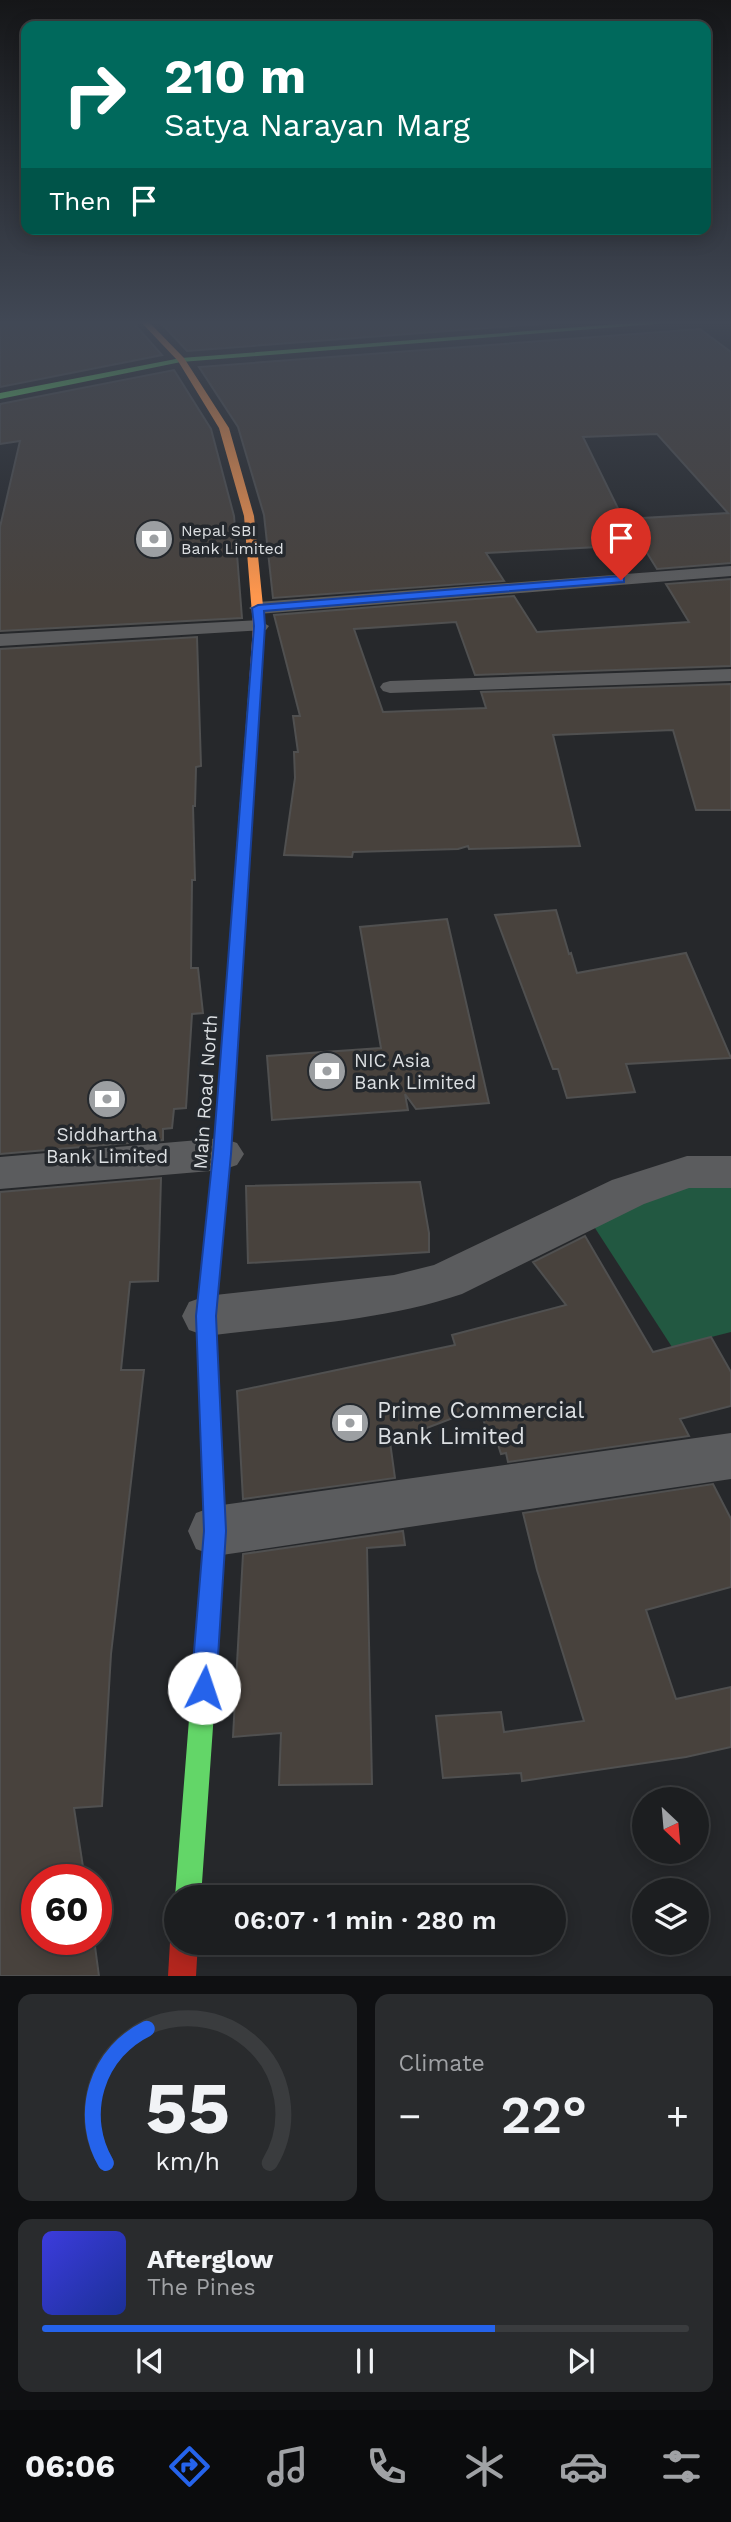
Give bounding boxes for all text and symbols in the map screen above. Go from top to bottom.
text: 210 m [164,47,306,105]
icon: right [49,49,140,140]
text: Satya Narayan Marg [164,106,470,144]
icon: arrive [125,182,163,220]
text: Then [49,186,111,216]
pin [591,508,651,580]
bank icon: Nepal SBI Bank Limited [133,518,175,560]
icon: arrive [602,519,640,557]
place label: Nepal SBI Bank Limited [181,521,284,558]
street label: Main Road North [189,1014,222,1170]
place label: NIC Asia Bank Limited [354,1049,476,1094]
bank icon: NIC Asia Bank Limited [306,1050,348,1092]
bank icon: Siddhartha Bank Limited [86,1078,128,1120]
place label: Siddhartha Bank Limited [46,1123,168,1168]
place label: Prime Commercial Bank Limited [377,1397,584,1450]
bank icon: Prime Commercial Bank Limited [329,1402,371,1444]
position arrow [167,1651,241,1725]
north arrow [632,1787,709,1864]
map controls [632,1787,709,1955]
speed limit sign: 60 [21,1864,112,1955]
button: layers [632,1878,709,1955]
text: 06:07 · 1 min · 280 m [233,1905,497,1935]
text: Climate [399,2050,485,2077]
text: 55 [145,2066,230,2152]
text: 22° [500,2085,587,2146]
text: − [399,2094,421,2138]
text: + [666,2094,689,2138]
text: km/h [155,2147,219,2176]
text: Afterglow [147,2244,273,2274]
text: The Pines [147,2274,256,2301]
icon: previous [131,2342,169,2380]
icon: pause [346,2342,384,2380]
icon: next [562,2342,600,2380]
icon: directions [165,2442,214,2491]
icon: music [263,2442,312,2491]
icon: phone [362,2442,411,2491]
icon: climate [460,2442,509,2491]
icon: car [559,2442,608,2491]
icon: filters [657,2442,706,2491]
text: 06:06 [25,2447,115,2485]

